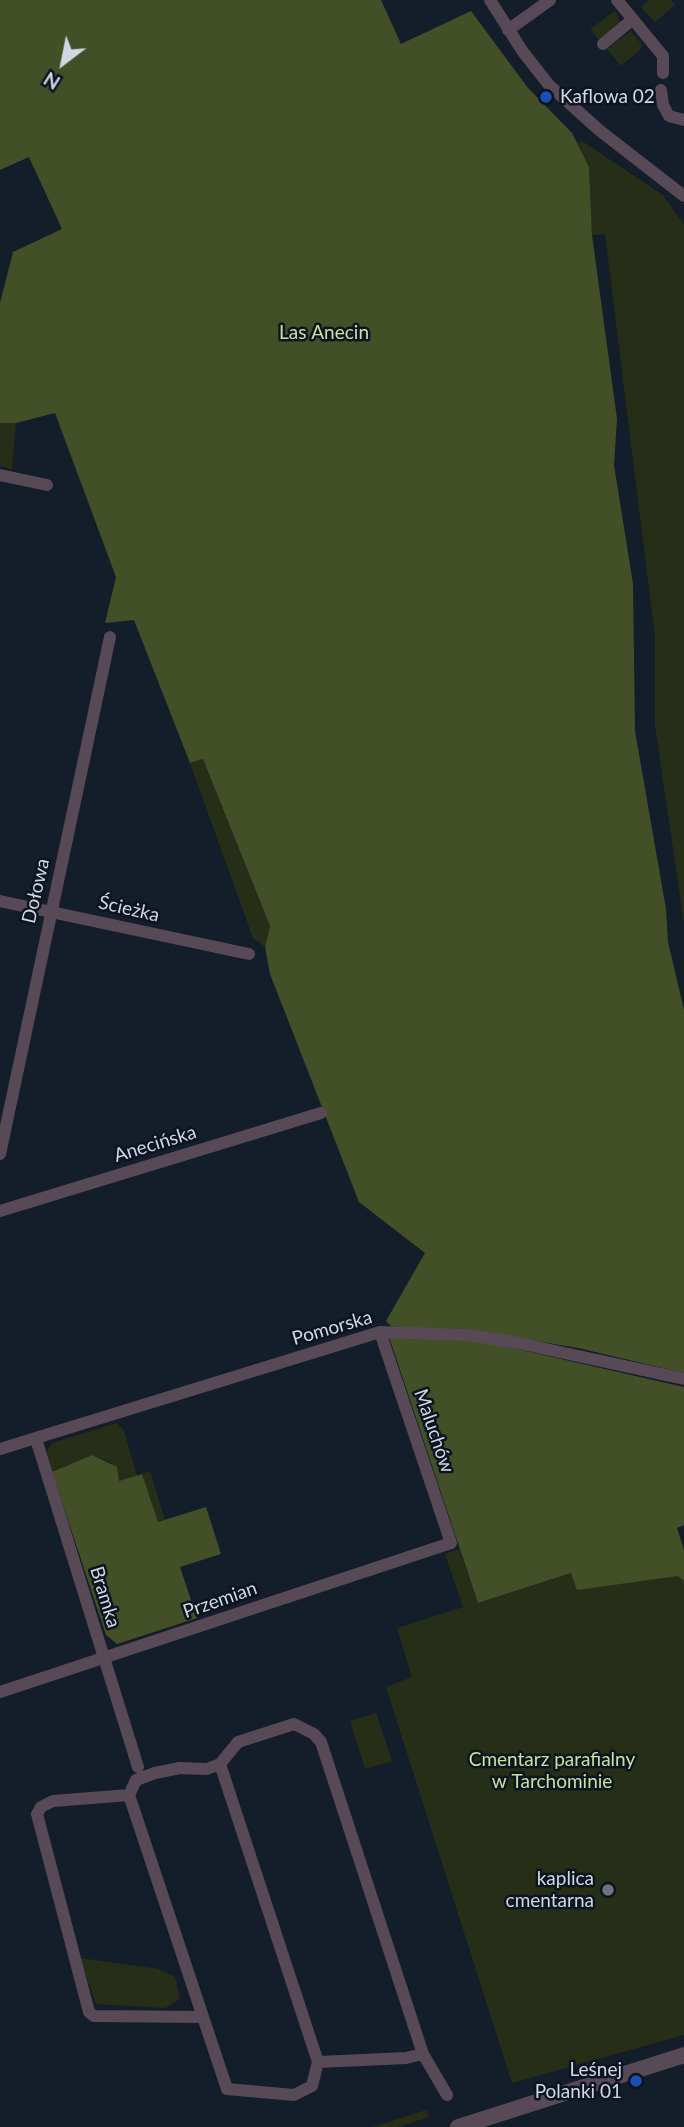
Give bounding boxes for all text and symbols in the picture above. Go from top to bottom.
north arrow [28,28,98,98]
text: N [39,68,64,95]
place label: Kaflowa 02 [560,86,655,108]
marker: Kaflowa 02 [538,89,554,105]
park label: Las Anecin [279,322,369,344]
street label: Dołowa [17,856,55,926]
street label: Ścieżka [96,891,162,927]
street label: Anecińska [111,1121,199,1167]
street label: Pomorska [289,1306,375,1350]
street label: Maluchów [409,1386,459,1476]
street label: Bramka [85,1564,125,1630]
street label: Przemian [180,1577,260,1623]
park label: Cmentarz parafialny w Tarchominie [469,1749,635,1793]
place label: kaplica cmentarna [506,1868,594,1912]
marker: kaplica cmentarna [600,1882,616,1898]
place label: Leśnej Polanki 01 [535,2059,622,2103]
marker: Leśnej Polanki 01 [628,2073,644,2089]

